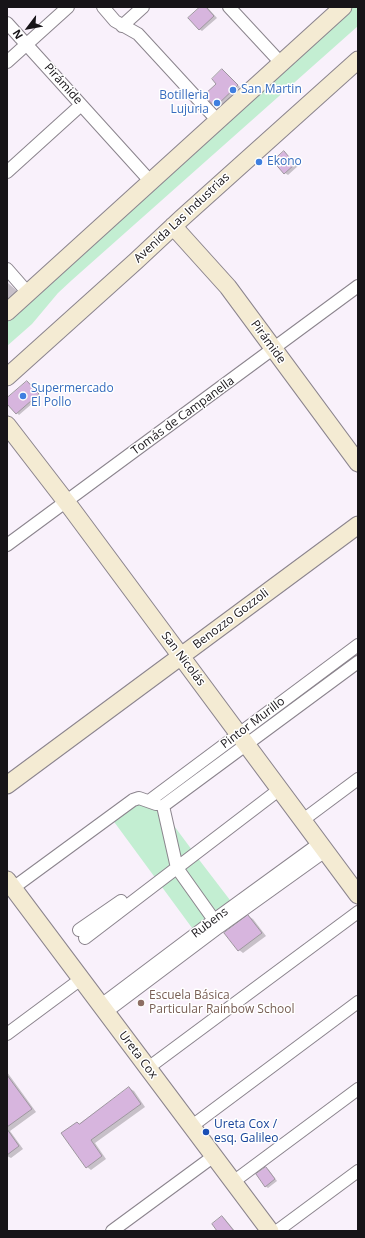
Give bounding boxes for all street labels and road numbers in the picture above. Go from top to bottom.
street label: Pirámide [41,61,85,107]
street label: Avenida Las Industrias [131,170,233,266]
street label: Pirámide [247,318,289,366]
street label: Tomás de Campanella [129,374,237,458]
street label: Benozzo Gozzoli [190,586,272,652]
street label: San Nicolás [158,629,208,689]
street label: Pintor Murillo [218,694,288,752]
street label: Rubens [189,905,231,941]
street label: Ureta Cox [116,1029,160,1081]

